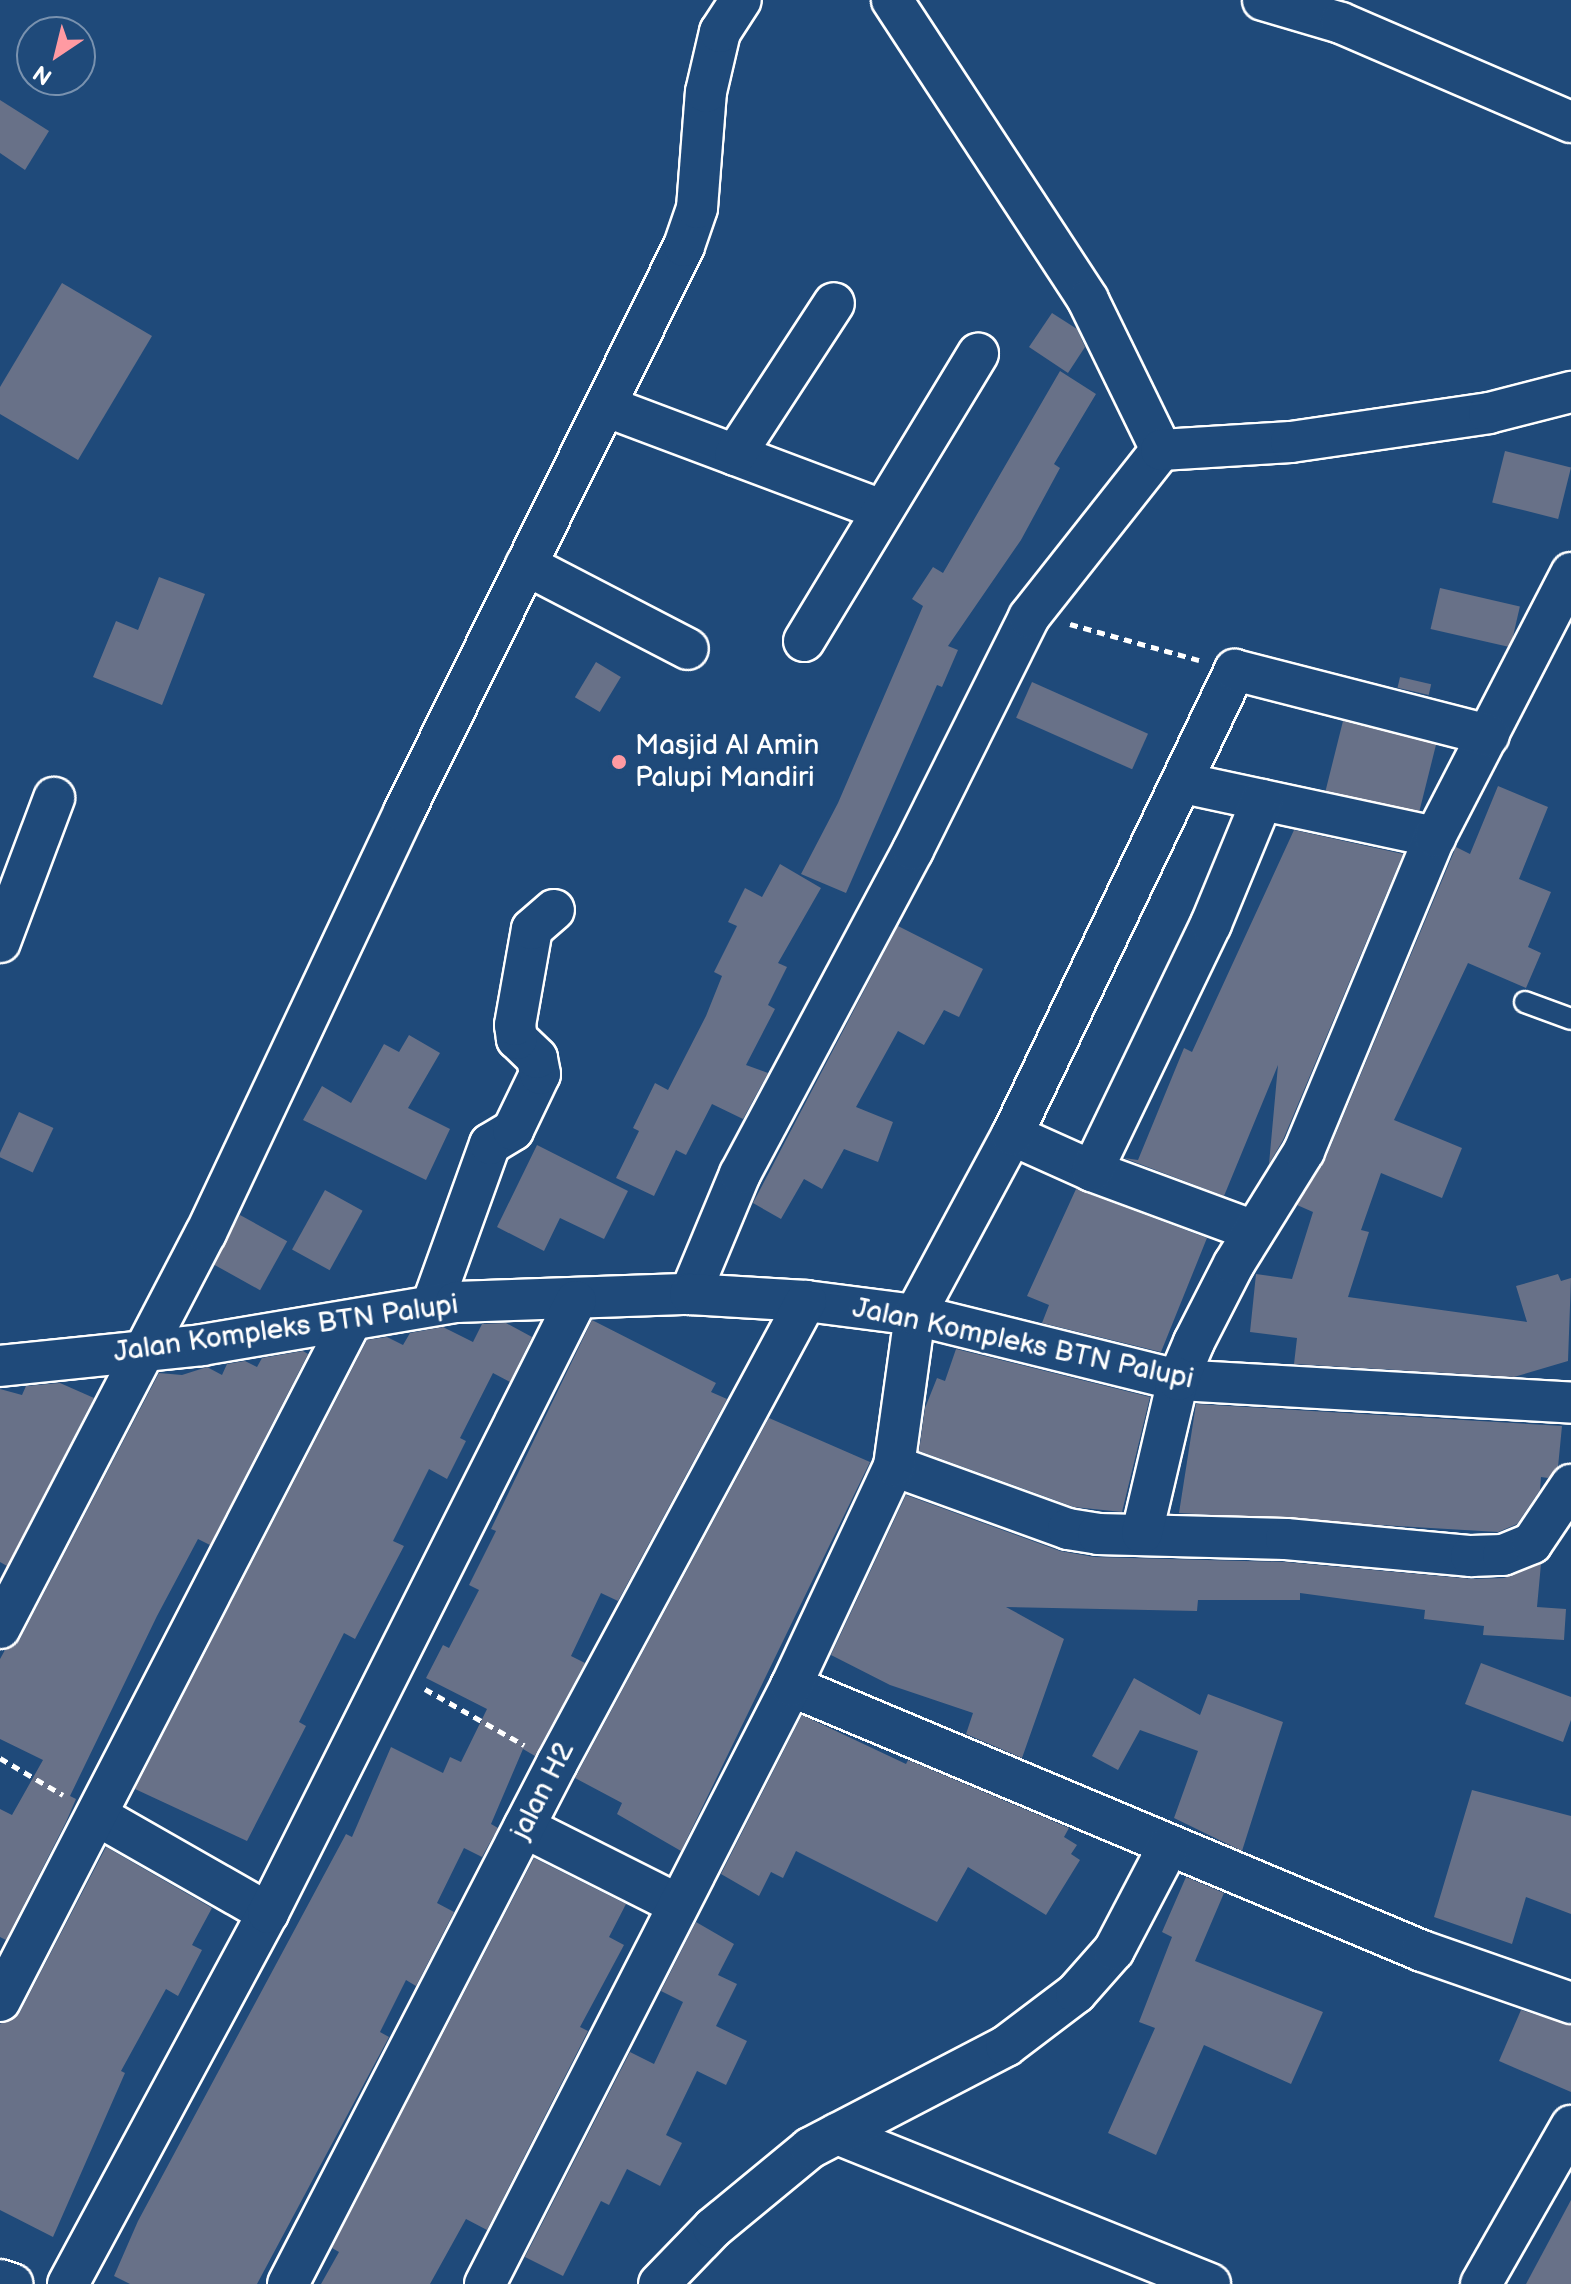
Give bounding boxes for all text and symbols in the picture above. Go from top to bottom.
north arrow [16,16,96,96]
text: N [29,59,58,90]
place label: Masjid Al Amin Palupi Mandiri [635,729,819,795]
marker: Masjid Al Amin Palupi Mandiri [610,753,628,771]
street label: Jalan Kompleks BTN Palupi [112,1288,460,1370]
street label: Jalan Kompleks BTN Palupi [850,1291,1196,1397]
street label: jalan H2 [504,1737,582,1845]

